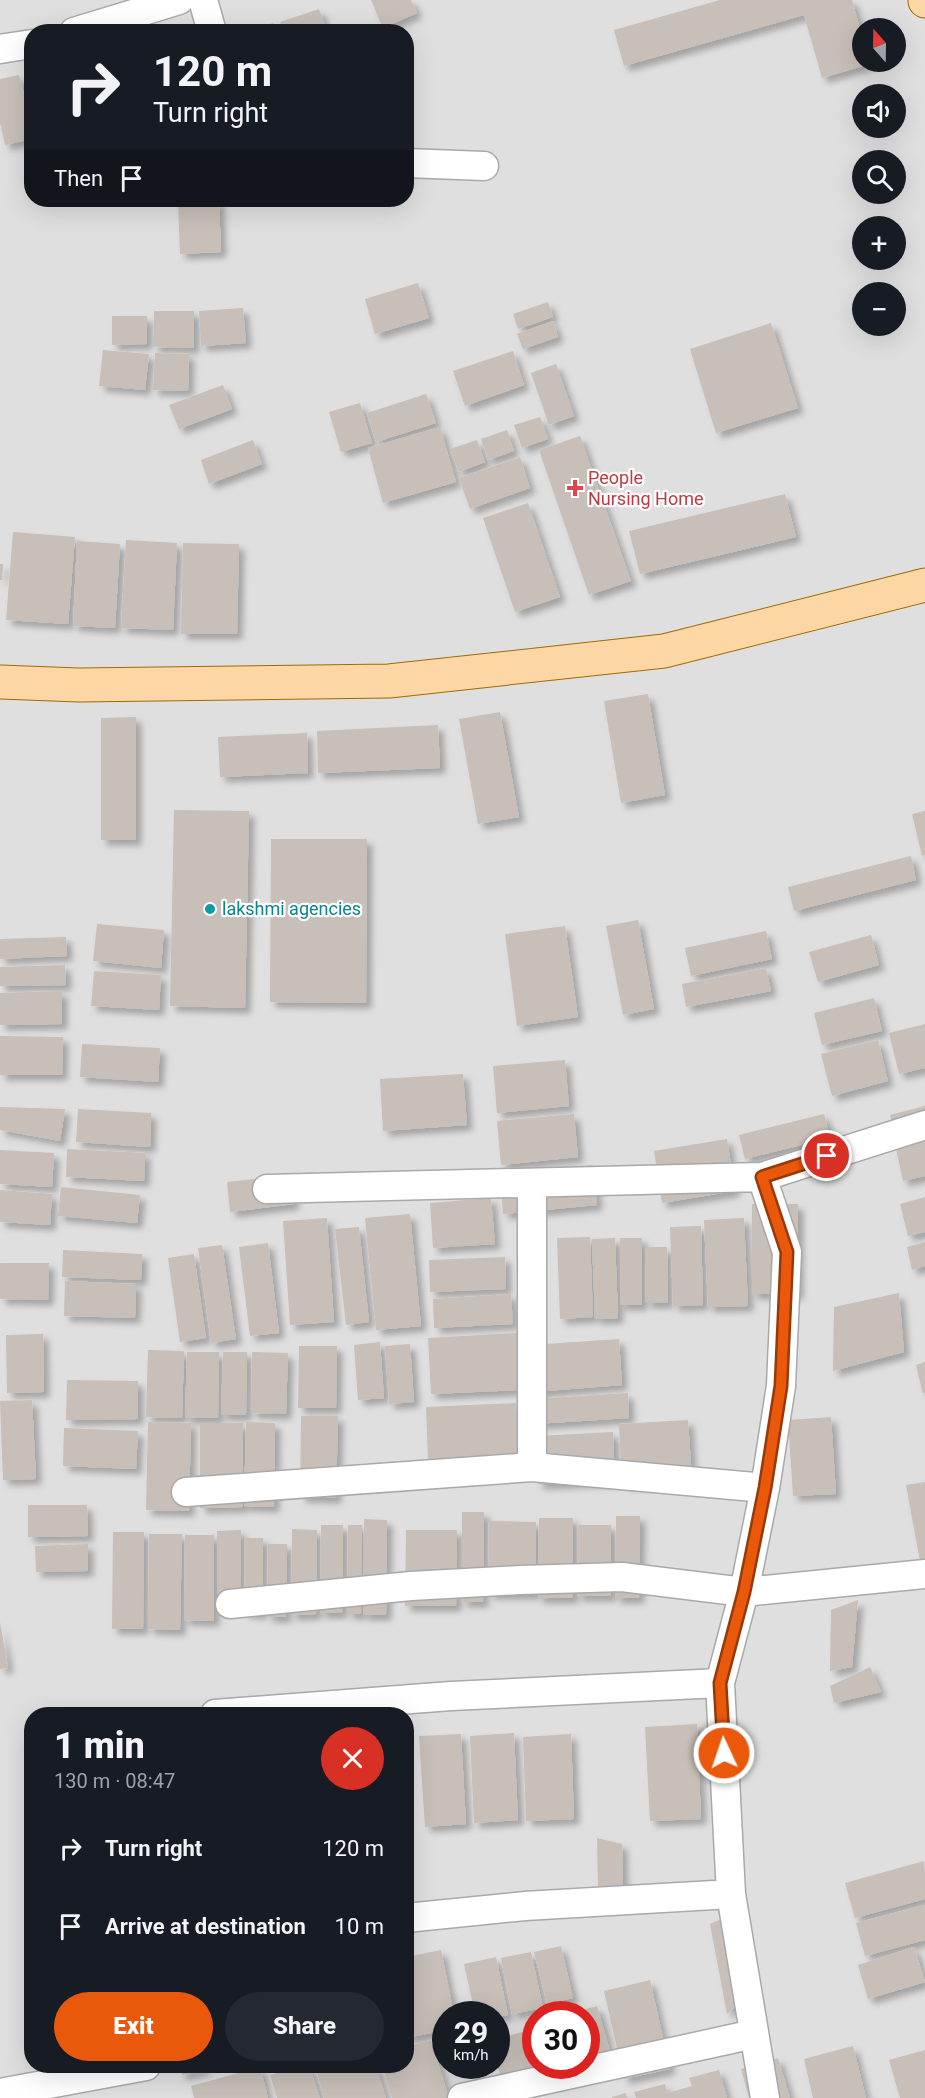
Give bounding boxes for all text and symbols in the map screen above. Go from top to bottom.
north arrow [852,18,906,72]
map controls [852,18,906,336]
text: 120 m [153,47,272,96]
icon: right [54,48,132,126]
button: sound [852,84,906,138]
text: Turn right [153,97,268,129]
button: search [852,150,906,204]
icon: arrive [115,162,148,195]
text: Then [54,166,103,191]
button: + [852,216,906,270]
button: − [852,282,906,336]
place label: People Nursing Home [588,467,703,509]
marker: People Nursing Home [566,479,584,497]
place label: lakshmi agencies [222,898,361,919]
marker: lakshmi agencies [203,902,217,916]
pin [801,1130,852,1181]
icon: arrive [810,1139,843,1172]
position arrow [692,1721,756,1785]
text: 1 min [54,1725,145,1767]
button: close [321,1727,384,1790]
text: 130 m · 08:47 [54,1769,175,1793]
icon: right [54,1832,87,1865]
text: Turn right [105,1836,202,1861]
text: 120 m [322,1836,384,1861]
icon: arrive [54,1910,87,1943]
text: Arrive at destination [105,1914,306,1939]
text: 10 m [335,1914,384,1939]
button: Exit [54,1992,213,2061]
button: Share [225,1992,384,2061]
speed limit sign: 30 [522,2001,600,2079]
text: 29 [454,2015,488,2050]
text: km/h [453,2046,489,2064]

